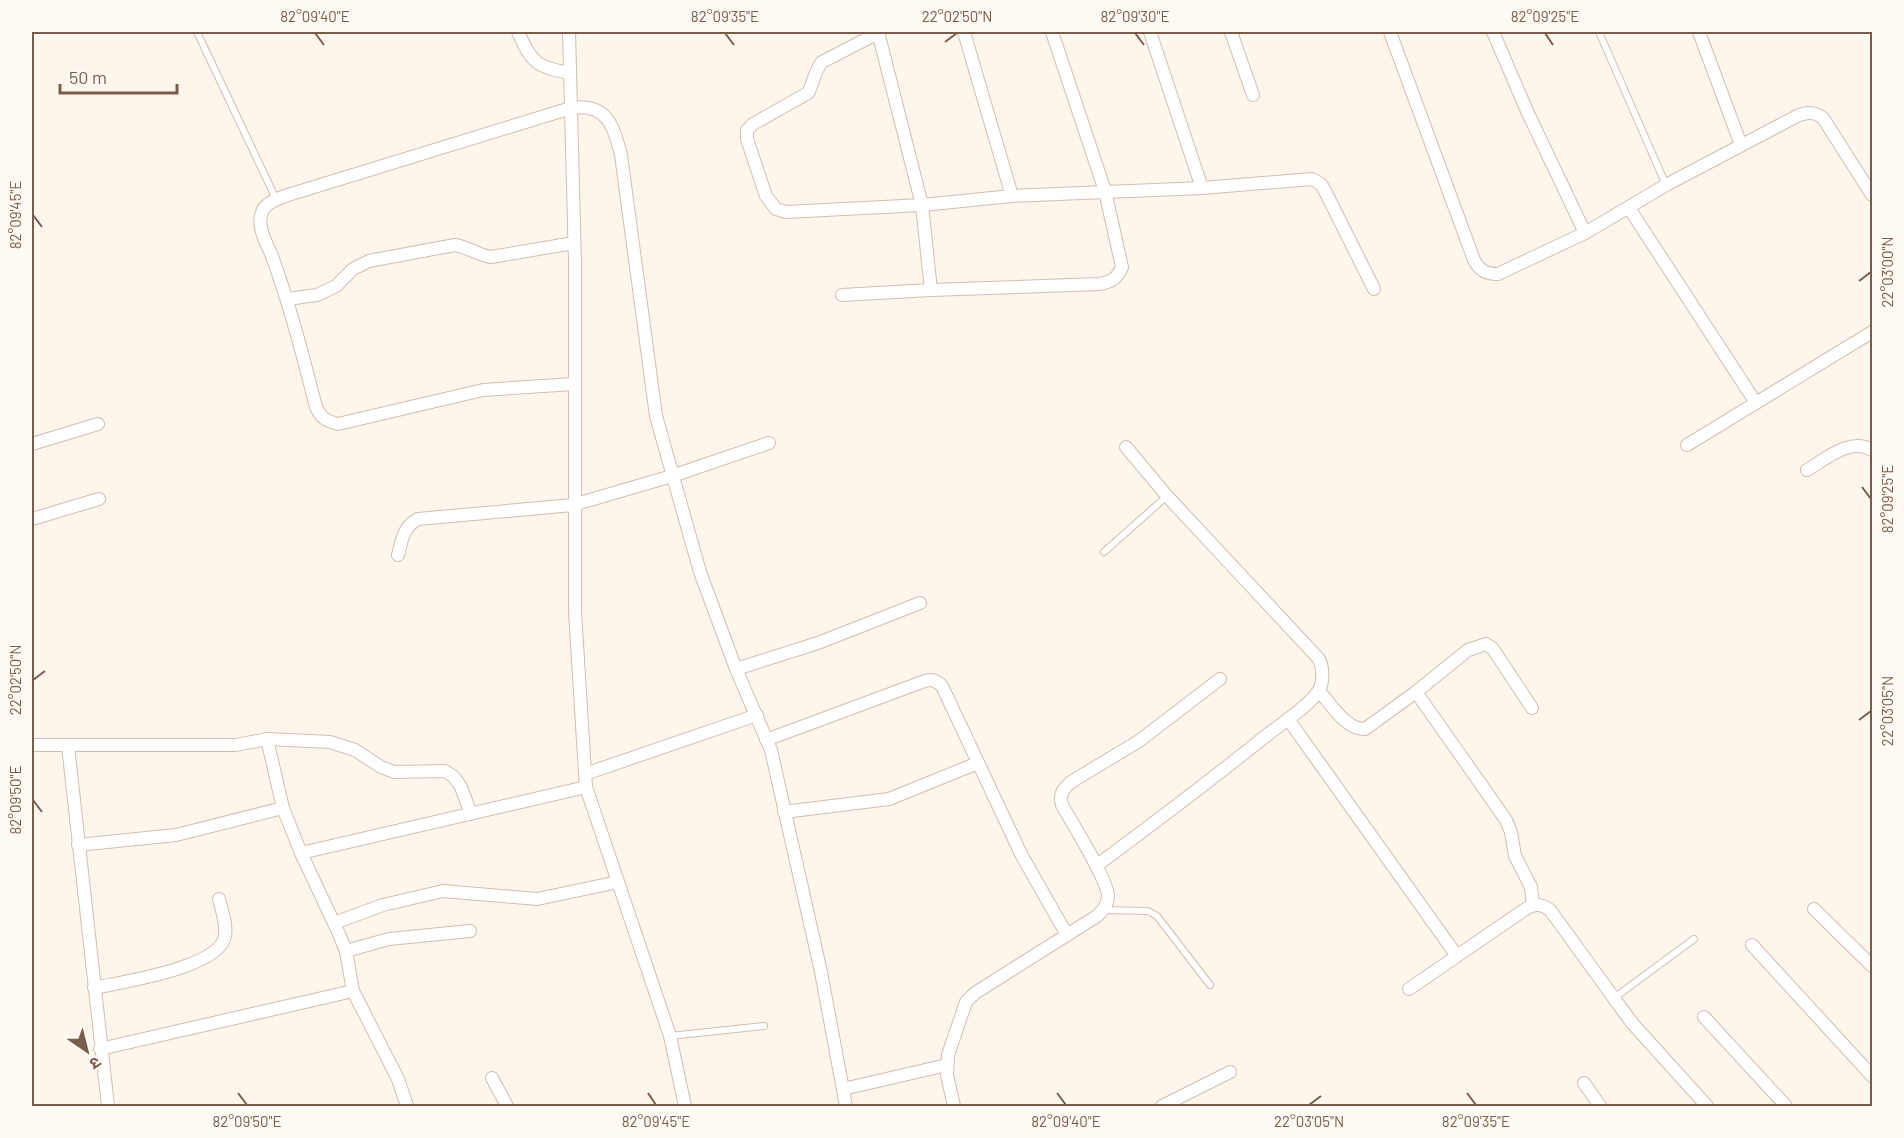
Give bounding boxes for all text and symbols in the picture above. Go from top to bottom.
text: 82°09'40"E [280,7,350,25]
text: 82°09'35"E [691,7,759,25]
text: 22°02'50"N [922,7,992,25]
text: 82°09'30"E [1100,7,1170,25]
text: 82°09'25"E [1511,7,1579,25]
scale bar [60,57,177,95]
text: 50 m [69,66,107,88]
text: 82°09'45"E [6,181,24,249]
text: 22°03'00"N [1878,236,1896,308]
text: 82°09'25"E [1878,465,1896,533]
text: 22°02'50"N [6,645,24,715]
text: 22°03'05"N [1878,676,1896,746]
text: 82°09'50"E [6,765,24,835]
north arrow [57,1021,117,1081]
text: उ [86,1053,105,1075]
text: 82°09'50"E [212,1112,282,1130]
text: 82°09'45"E [622,1112,690,1130]
text: 82°09'40"E [1031,1112,1101,1130]
text: 22°03'05"N [1274,1112,1344,1130]
text: 82°09'35"E [1442,1112,1510,1130]

